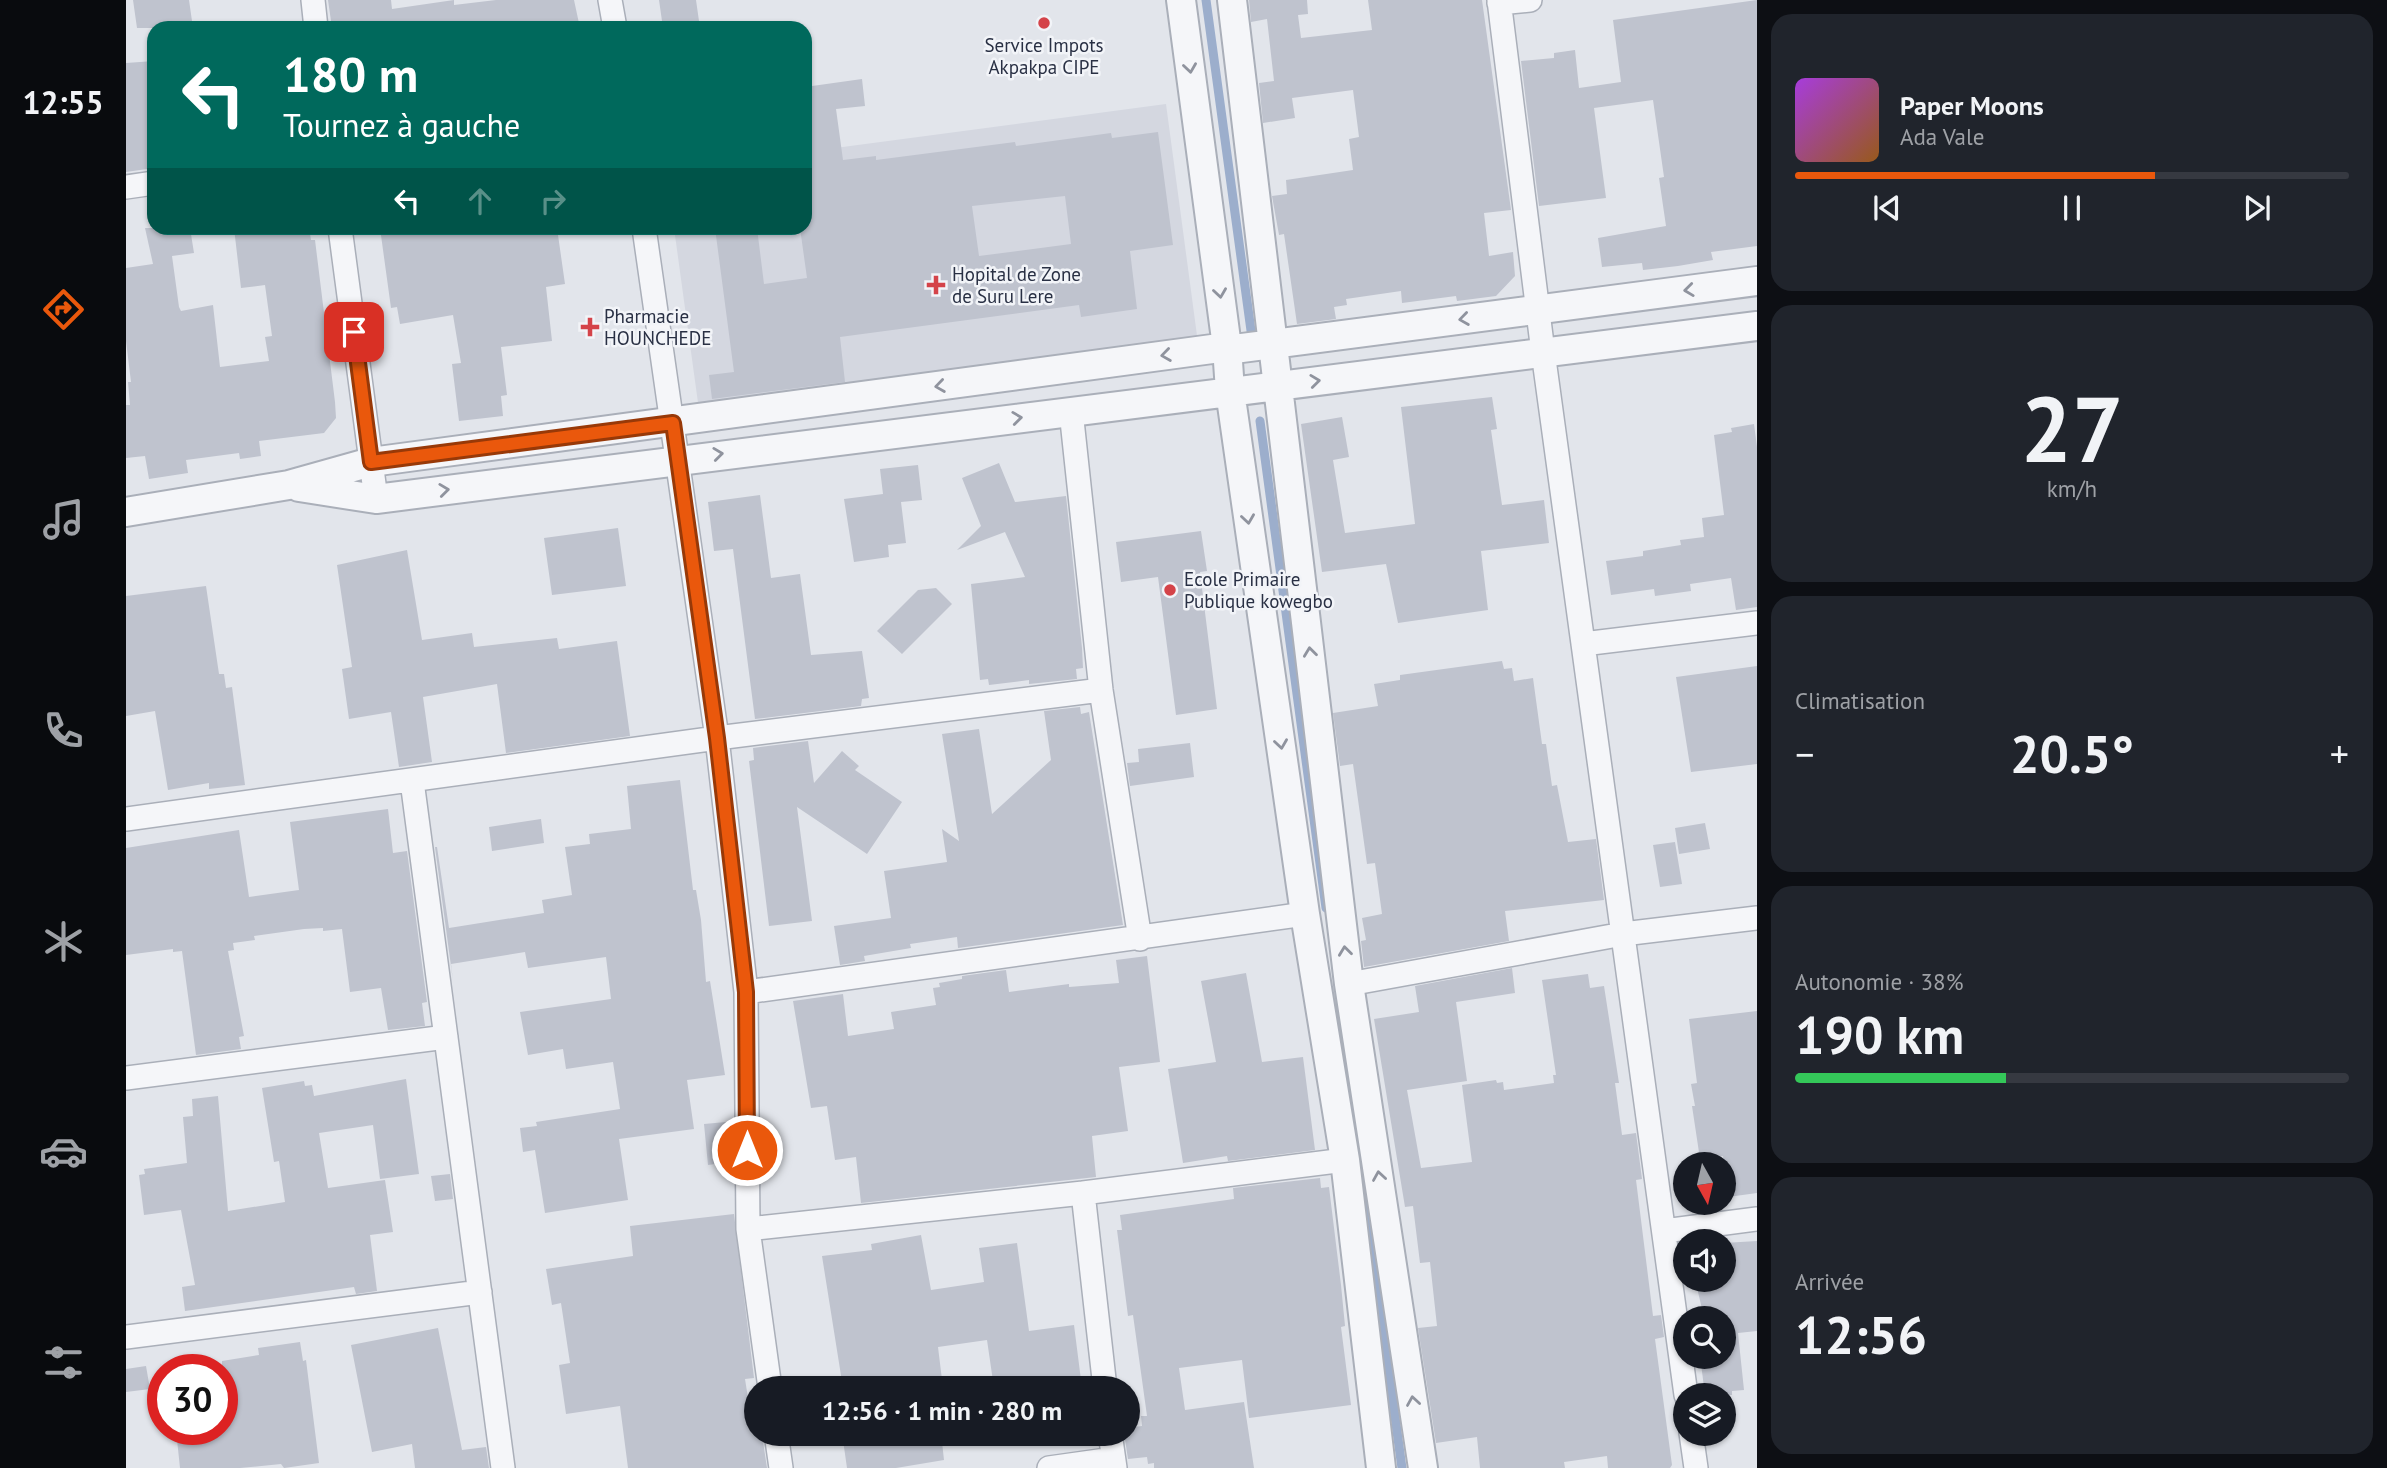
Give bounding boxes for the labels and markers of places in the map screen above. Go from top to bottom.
marker: Service Impots Akpakpa CIPE [1036,15,1052,31]
place label: Service Impots Akpakpa CIPE [984,33,1104,79]
place label: Hopital de Zone de Suru Lere [952,262,1081,308]
marker: Hopital de Zone de Suru Lere [926,275,946,295]
pin [324,302,384,362]
place label: Pharmacie HOUNCHEDE [604,304,711,350]
marker: Pharmacie HOUNCHEDE [582,319,598,335]
place label: Ecole Primaire Publique kowegbo [1184,567,1333,613]
marker: Ecole Primaire Publique kowegbo [1162,582,1178,598]

